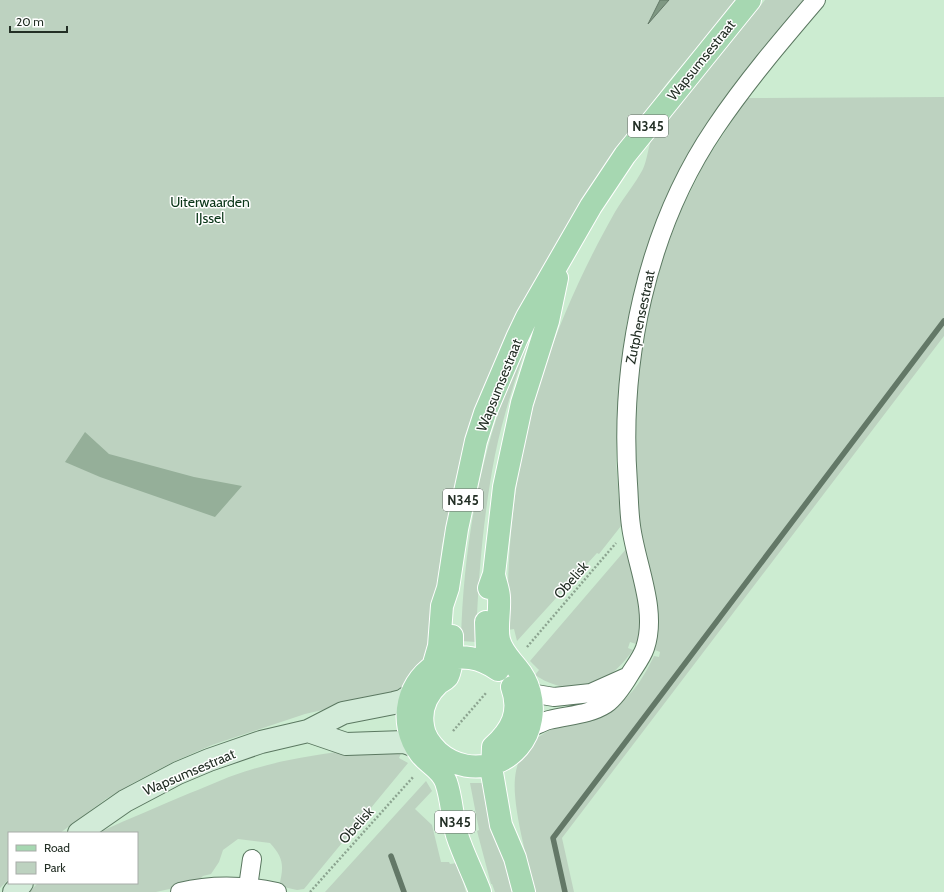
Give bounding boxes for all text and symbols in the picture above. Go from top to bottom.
scale bar [10,8,67,34]
text: 20 m [16,14,44,29]
street label: Wapsumsestraat [663,16,739,104]
road number: N345 [628,115,668,137]
park label: Uiterwaarden IJssel [170,193,250,227]
street label: Zutphensestraat [621,268,659,366]
street label: Wapsumsestraat [472,336,526,434]
road number: N345 [443,489,483,511]
street label: Obelisk [550,557,593,603]
street label: Wapsumsestraat [140,744,238,800]
street label: Obelisk [335,802,378,847]
road number: N345 [435,811,475,833]
legend [8,832,138,884]
text: Road [44,840,70,855]
text: Park [44,860,66,875]

